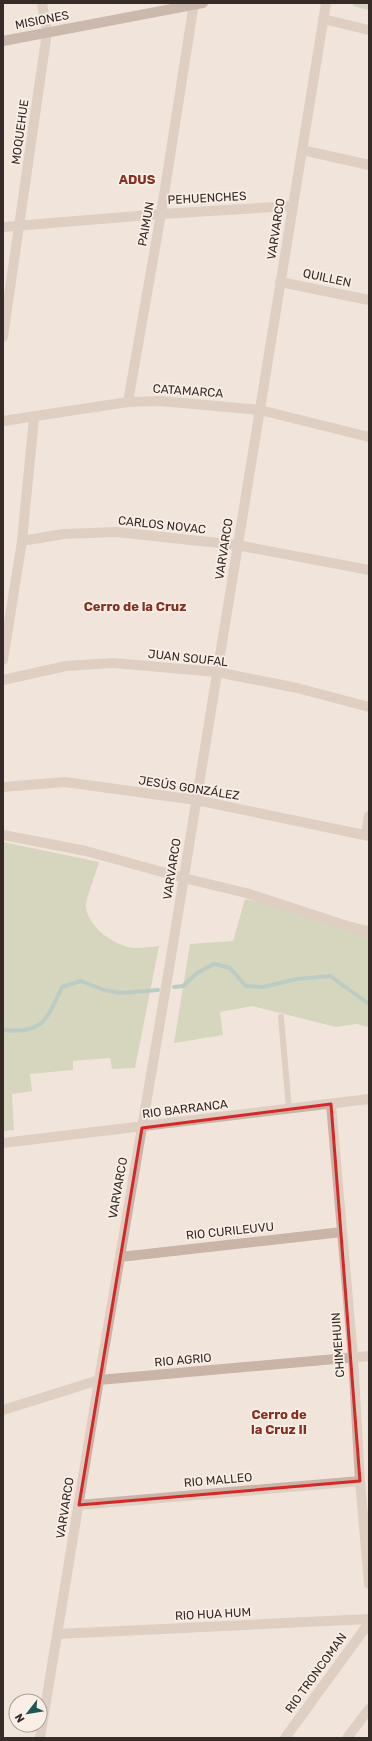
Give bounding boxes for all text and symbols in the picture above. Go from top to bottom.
street label: MISIONES [14,8,70,32]
street label: MOQUEHUE [8,98,32,166]
district label: ADUS [119,172,156,187]
street label: PEHUENCHES [167,189,247,207]
street label: VARVARCO [264,197,288,261]
street label: PAIMUN [135,201,157,247]
street label: QUILLEN [302,266,352,290]
street label: CATAMARCA [152,382,224,400]
street label: CARLOS NOVAC [117,513,207,537]
street label: VARVARCO [212,517,236,581]
district label: Cerro de la Cruz [84,599,186,614]
street label: JUAN SOUFAL [147,647,229,669]
street label: JESÚS GONZÁLEZ [137,773,241,803]
street label: VARVARCO [160,837,184,901]
street label: RIO BARRANCA [141,1097,229,1121]
street label: VARVARCO [106,1156,130,1220]
street label: RIO CURILEUVU [185,1219,275,1243]
street label: CHIMEHUIN [329,1312,347,1378]
street label: RIO AGRIO [154,1351,212,1369]
district label: Cerro de la Cruz II [251,1407,307,1437]
street label: RIO MALLEO [183,1470,253,1490]
street label: VARVARCO [53,1476,77,1540]
street label: RIO HUA HUM [175,1605,251,1623]
street label: RIO TRONCOMAN [282,1630,350,1716]
north arrow [8,1693,48,1733]
text: N [12,1711,27,1725]

